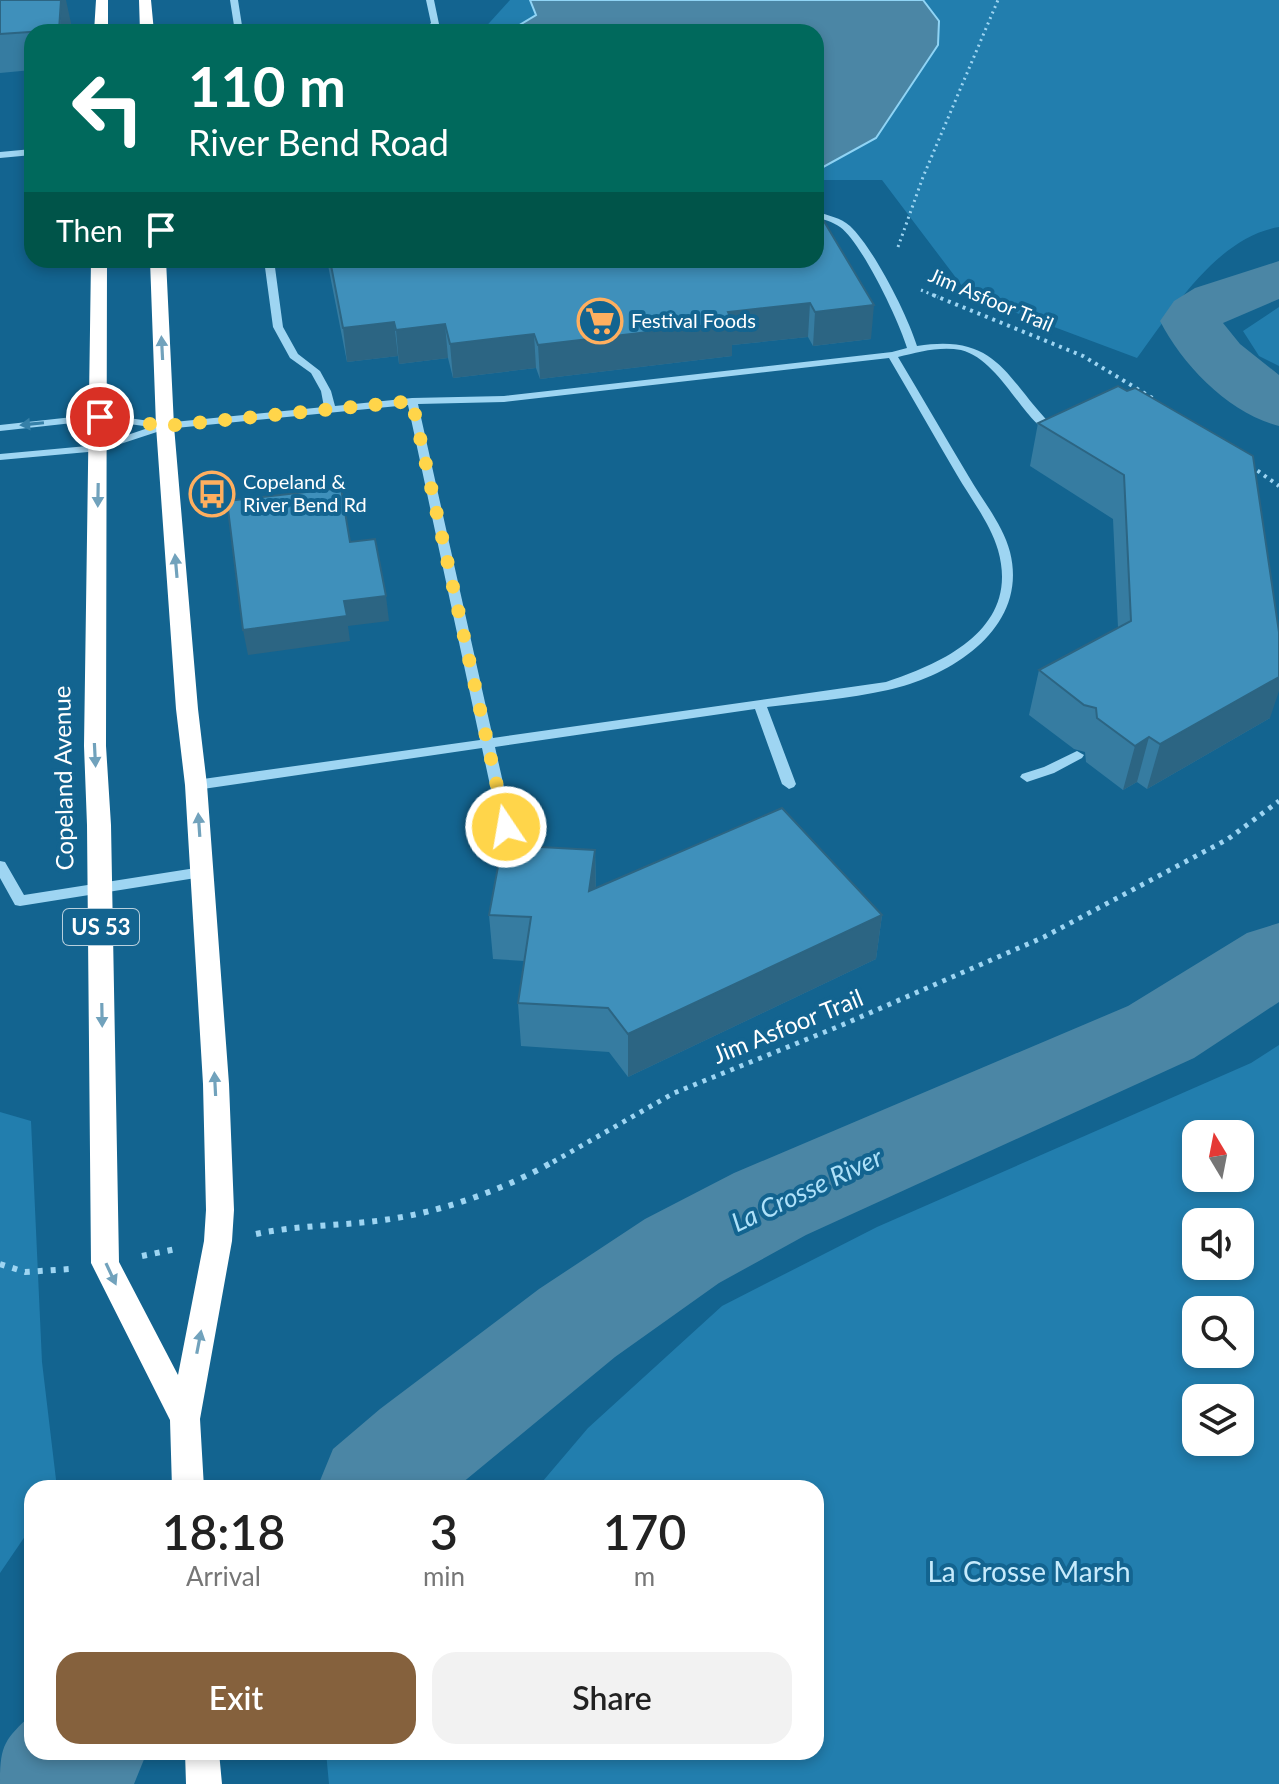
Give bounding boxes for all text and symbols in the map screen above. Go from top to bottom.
text: 110 m [188,52,346,119]
icon: left [56,56,160,160]
text: River Bend Road [188,120,449,164]
icon: arrive [139,208,183,252]
text: Then [56,212,123,248]
street label: Jim Asfoor Trail [925,262,1057,336]
supermarket icon: Festival Foods [576,297,624,345]
place label: Festival Foods [631,308,756,332]
one-way arrow [155,335,168,360]
pin [66,383,134,451]
icon: arrive [78,395,122,439]
one-way arrow [19,418,44,431]
place label: Copeland & River Bend Rd [243,469,367,516]
bus stop icon: Copeland & River Bend Rd [188,470,236,518]
one-way arrow [92,483,105,508]
one-way arrow [169,553,182,578]
street label: Copeland Avenue [46,685,79,871]
one-way arrow [89,743,102,768]
position arrow [464,785,548,869]
one-way arrow [192,812,205,837]
road number: US 53 [63,909,139,945]
street label: Jim Asfoor Trail [708,982,867,1069]
one-way arrow [96,1003,108,1028]
one-way arrow [209,1071,222,1096]
north arrow [1182,1120,1254,1192]
map controls [1182,1120,1254,1456]
water label: La Crosse River [726,1140,888,1238]
button: sound [1182,1208,1254,1280]
one-way arrow [104,1262,118,1285]
button: search [1182,1296,1254,1368]
one-way arrow [194,1330,206,1355]
button: layers [1182,1384,1254,1456]
text: 18:18 [162,1503,285,1560]
text: 3 [430,1503,458,1560]
text: 170 [603,1503,686,1560]
park label: La Crosse Marsh [927,1554,1131,1588]
text: Arrival [186,1560,261,1592]
text: min [423,1560,465,1592]
text: m [634,1560,655,1592]
button: Exit [56,1652,416,1744]
button: Share [432,1652,792,1744]

